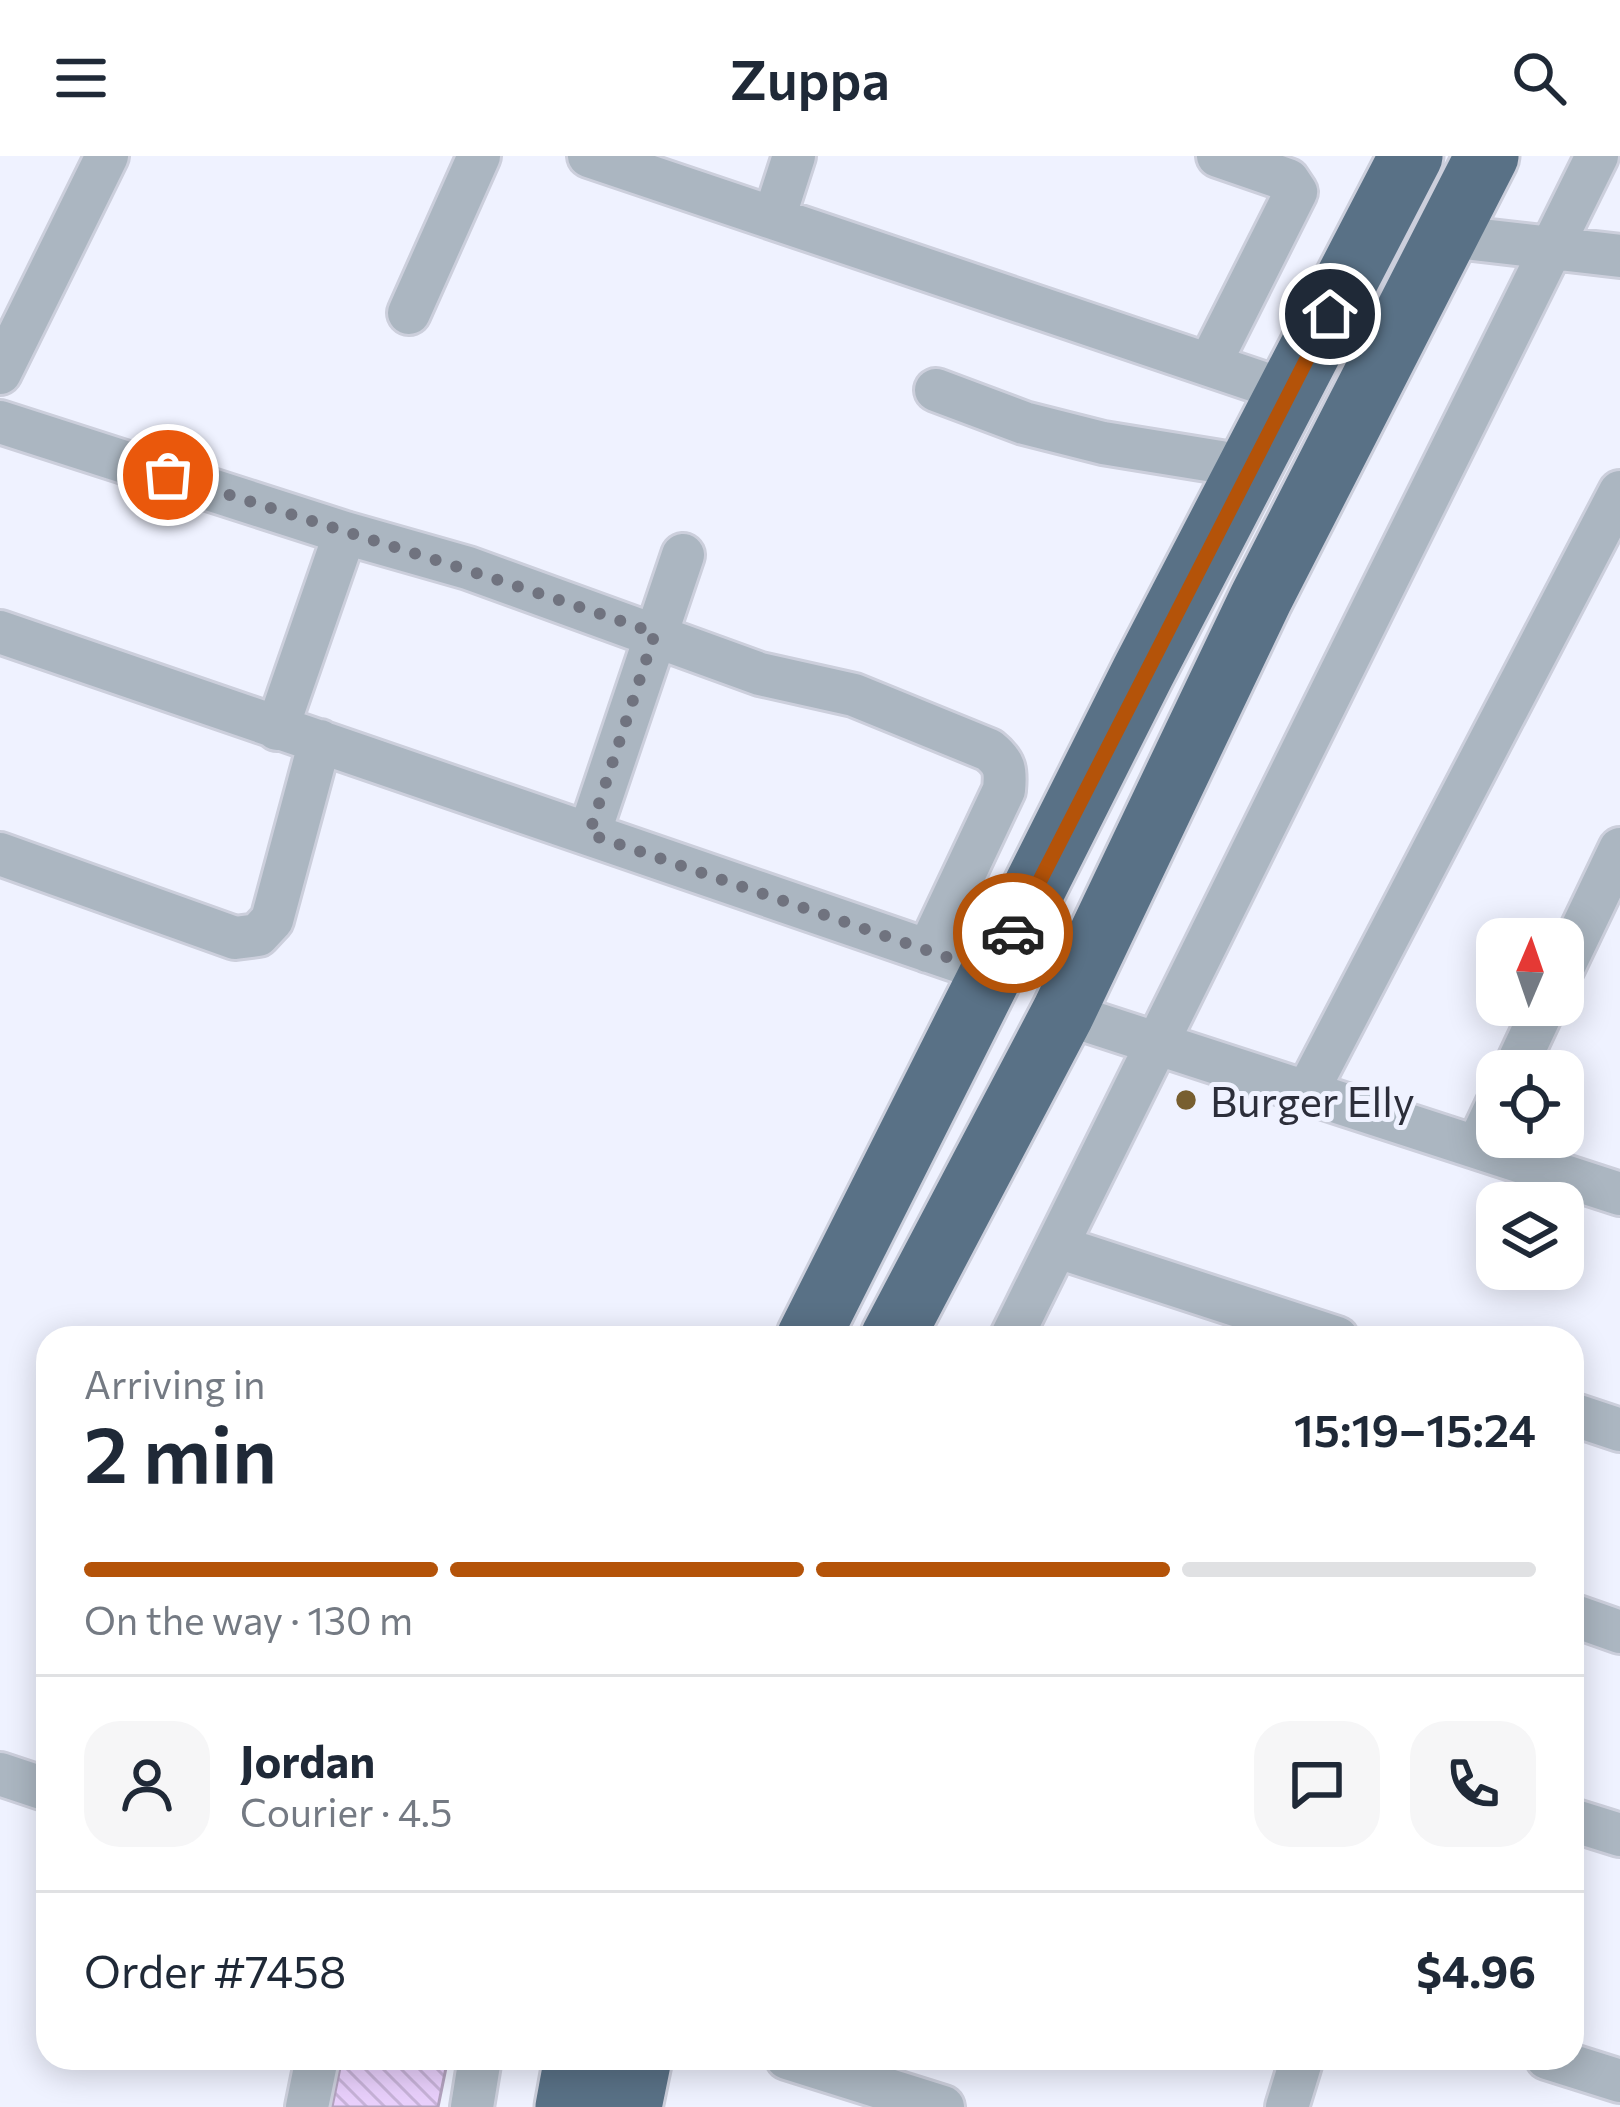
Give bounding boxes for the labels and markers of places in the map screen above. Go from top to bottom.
pin [1279,263,1381,365]
pin [117,424,219,526]
place label: Burger Elly [1210,1074,1415,1126]
marker: Burger Elly [1173,1087,1199,1113]

